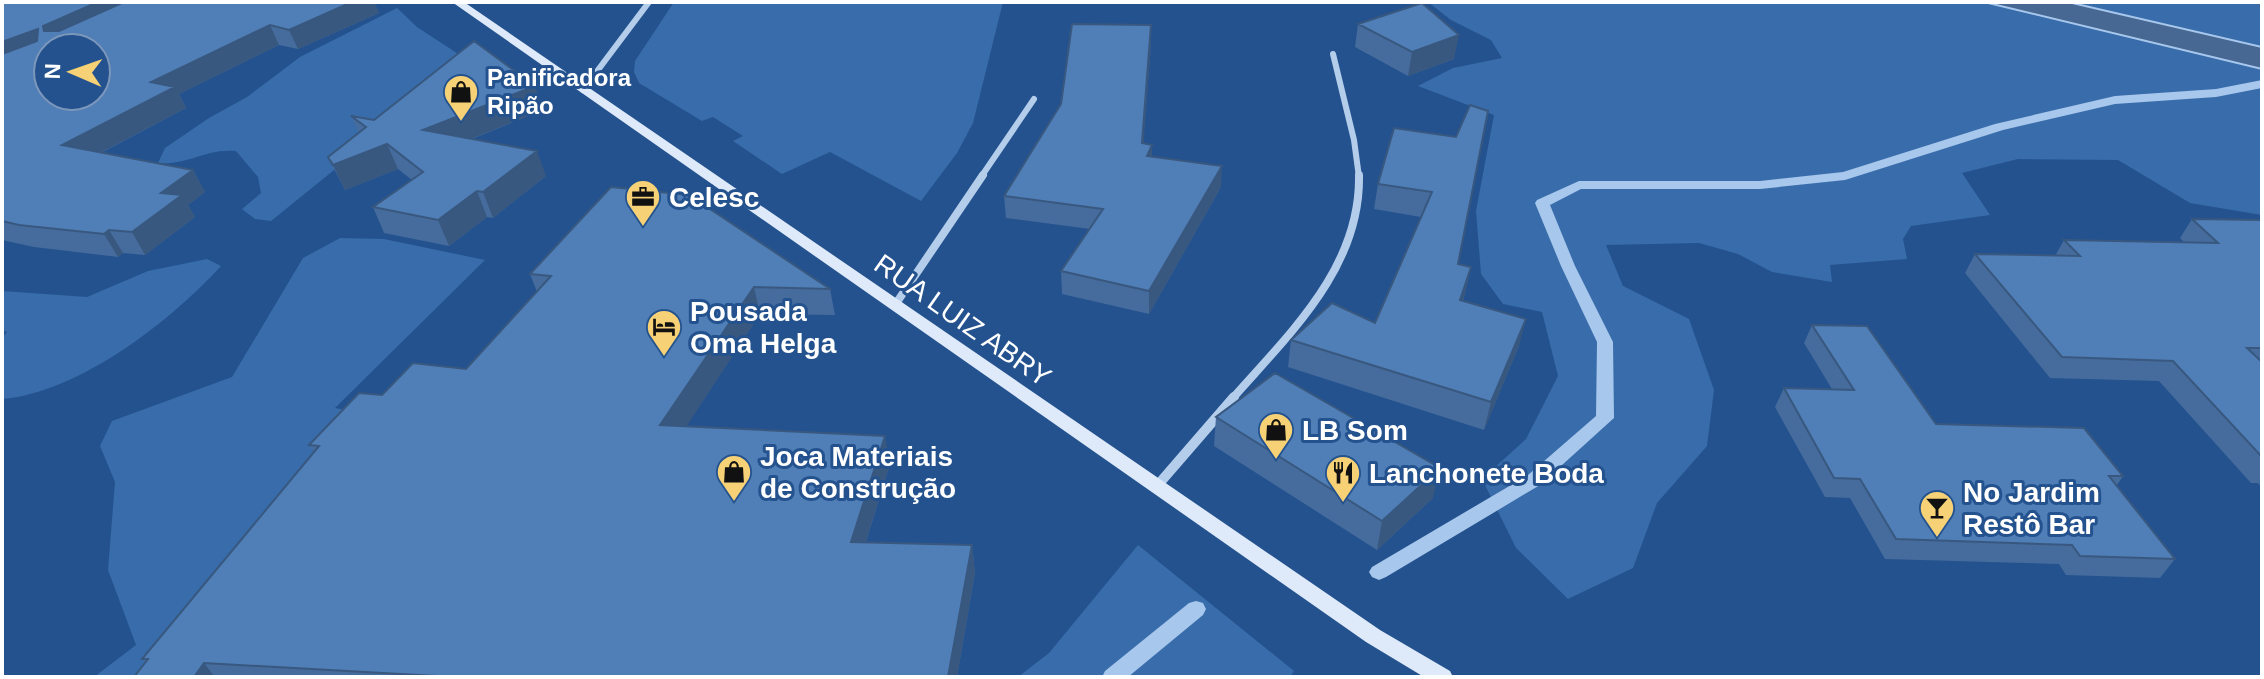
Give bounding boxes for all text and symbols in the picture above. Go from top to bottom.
north arrow [32,32,112,112]
text: N [40,63,65,80]
place label: Panificadora Ripão [487,64,632,119]
shop icon: Panificadora Ripão [442,73,480,123]
office icon: Celesc [624,178,662,228]
place label: Celesc [669,182,759,213]
street label: RUA LUIZ ABRY [869,248,1057,393]
place label: Pousada Oma Helga [690,296,837,359]
hotel icon: Pousada Oma Helga [645,308,683,358]
shop icon: LB Som [1257,411,1295,461]
place label: LB Som [1302,415,1408,446]
place label: Joca Materiais de Construção [760,441,956,504]
shop icon: Joca Materiais de Construção [715,453,753,503]
restaurant icon: Lanchonete Boda [1324,454,1362,504]
place label: Lanchonete Boda [1369,458,1604,489]
place label: No Jardim Restô Bar [1963,477,2100,540]
bar icon: No Jardim Restô Bar [1918,489,1956,539]

